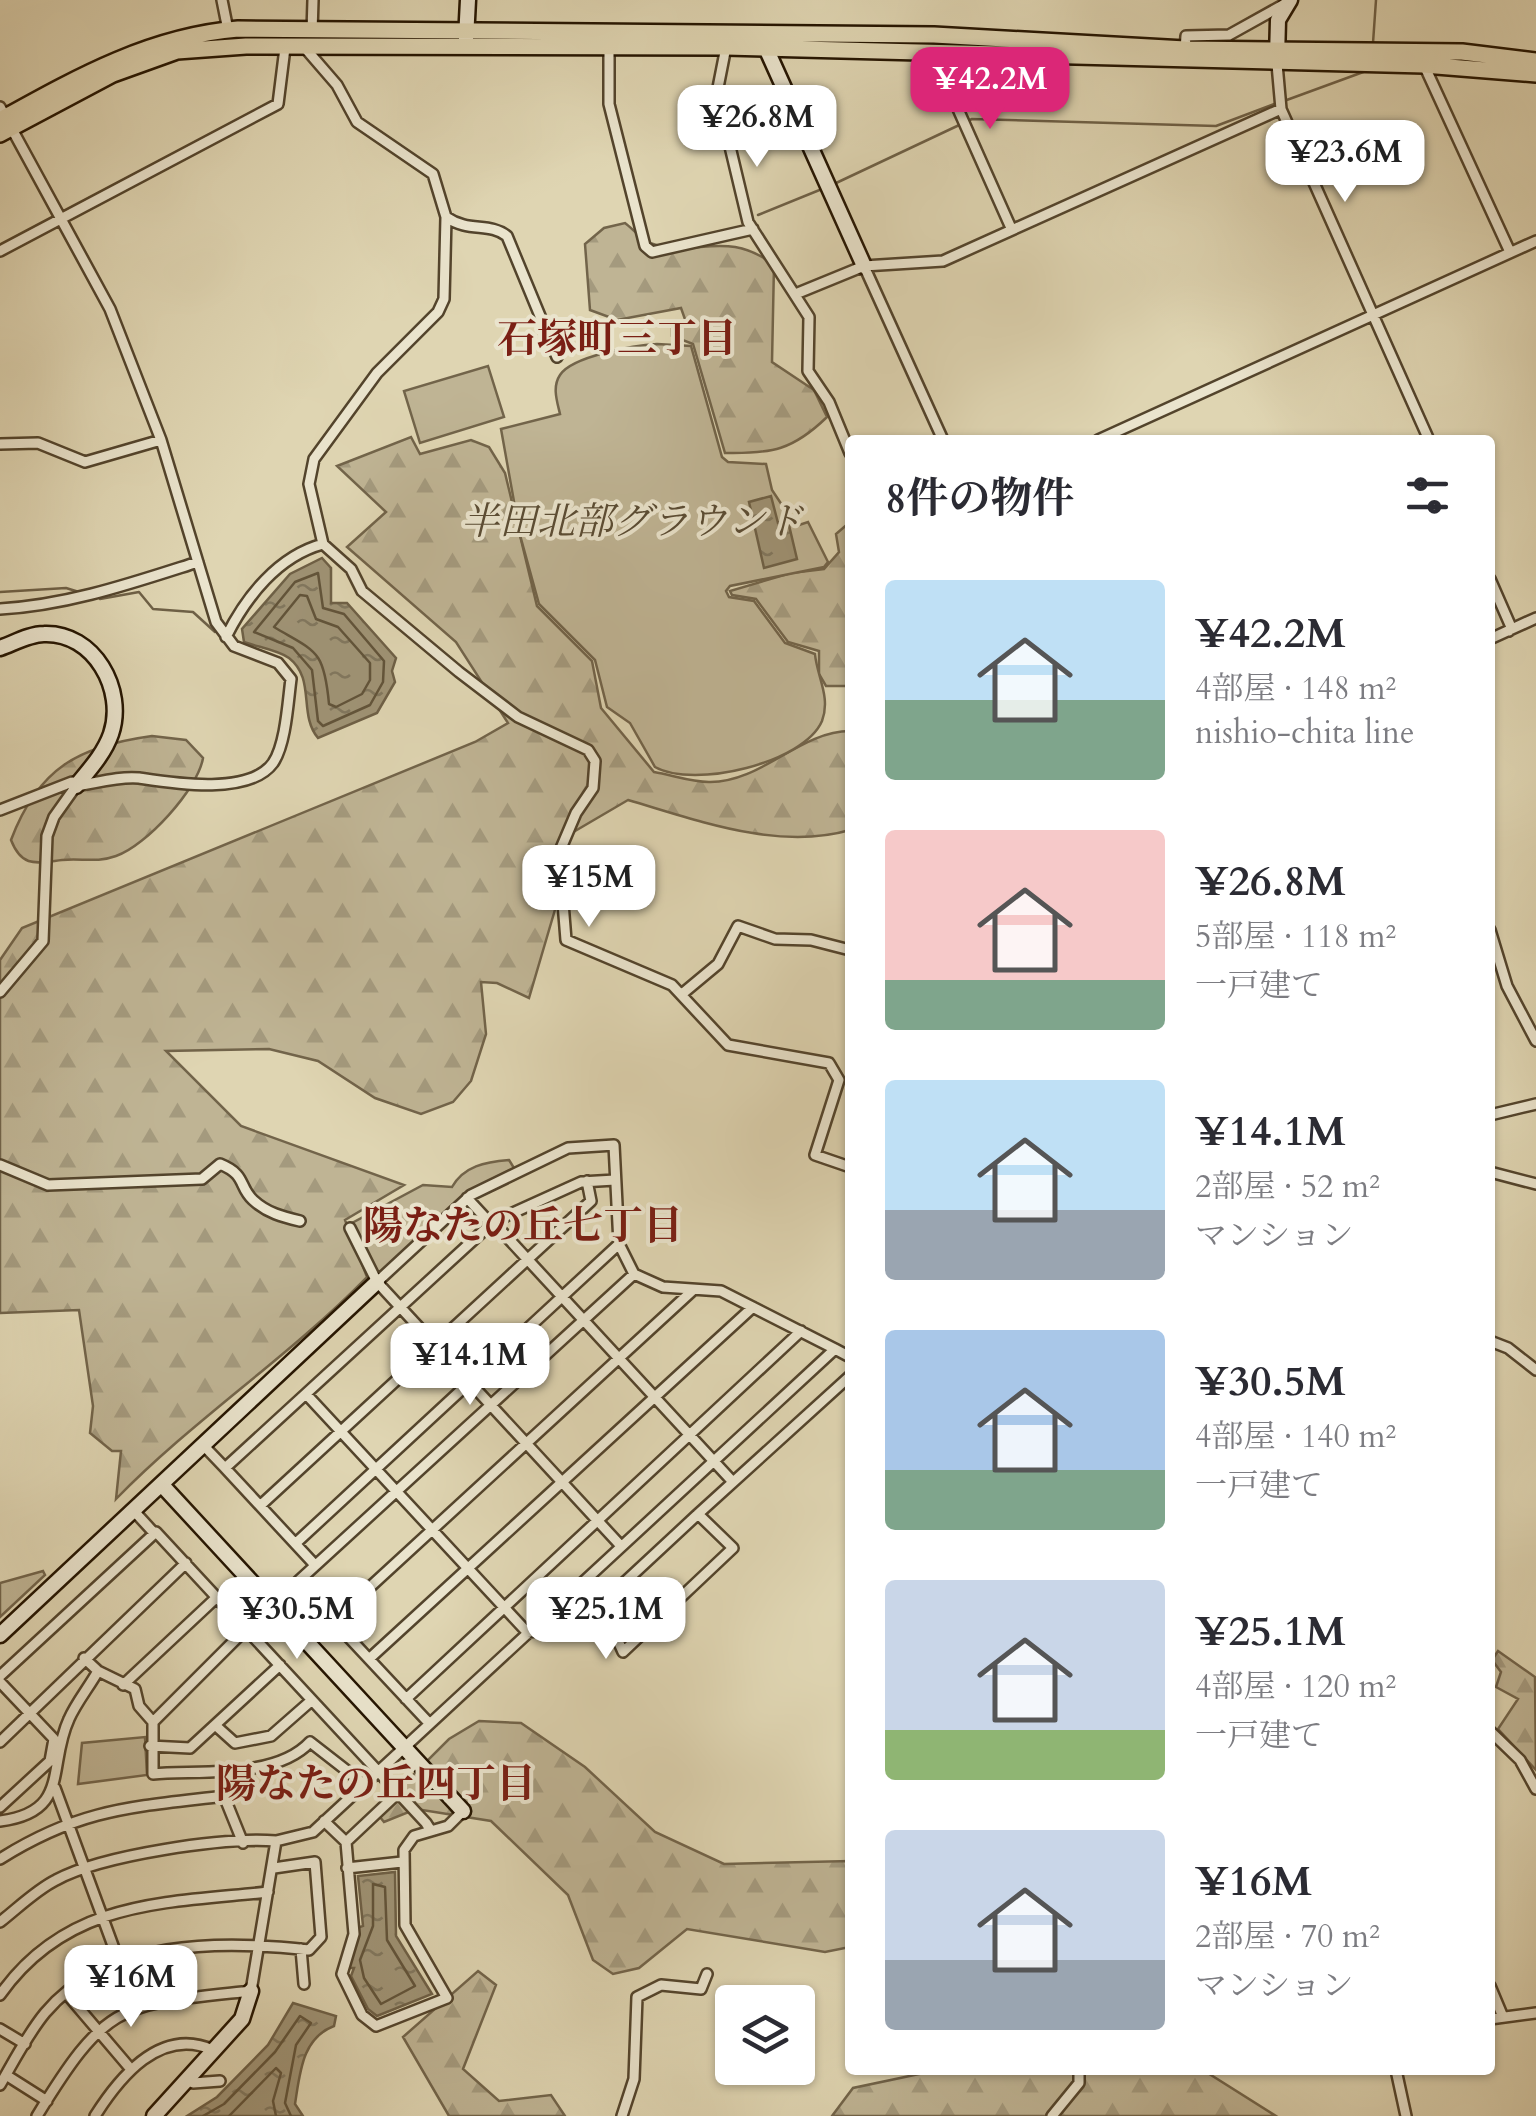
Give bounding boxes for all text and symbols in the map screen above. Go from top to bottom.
pin: ¥42.2M [909,47,1071,132]
text: ¥42.2M [932,57,1048,101]
pin: ¥26.8M [676,85,838,170]
text: ¥26.8M [699,95,815,139]
pin: ¥23.6M [1264,120,1426,205]
text: ¥23.6M [1287,130,1403,174]
district label: 石塚町三丁目 [497,312,737,367]
icon: filters [1400,468,1455,523]
text: 8件の物件 [885,470,1075,527]
park label: 半田北部グラウンド [461,496,804,548]
text: ¥42.2M [1195,605,1346,662]
icon: home [965,620,1085,740]
text: 4部屋 · 148 m² [1195,667,1396,711]
text: nishio-chita line [1195,711,1415,755]
pin: ¥15M [530,845,648,930]
text: ¥26.8M [1195,853,1346,910]
text: ¥15M [544,855,634,899]
icon: home [965,870,1085,990]
text: 5部屋 · 118 m² [1195,915,1396,959]
text: 一戸建て [1195,964,1323,1008]
text: ¥14.1M [1195,1103,1346,1160]
icon: home [965,1120,1085,1240]
text: 2部屋 · 52 m² [1195,1165,1380,1209]
district label: 陽なたの丘七丁目 [363,1199,683,1254]
text: マンション [1195,1214,1354,1258]
pin: ¥14.1M [389,1323,551,1408]
text: ¥14.1M [412,1333,528,1377]
text: ¥30.5M [1195,1353,1346,1410]
icon: home [965,1370,1085,1490]
text: 4部屋 · 140 m² [1195,1415,1396,1459]
text: 一戸建て [1195,1464,1323,1508]
pin: ¥30.5M [216,1577,378,1662]
pin: ¥25.1M [525,1577,687,1662]
text: ¥30.5M [239,1587,355,1631]
text: ¥25.1M [548,1587,664,1631]
text: ¥25.1M [1195,1603,1346,1660]
icon: home [965,1620,1085,1740]
text: 4部屋 · 120 m² [1195,1665,1396,1709]
text: 一戸建て [1195,1714,1323,1758]
district label: 陽なたの丘四丁目 [216,1757,536,1812]
text: ¥16M [1195,1853,1312,1910]
icon: home [965,1870,1085,1990]
text: 2部屋 · 70 m² [1195,1915,1380,1959]
pin: ¥16M [72,1945,190,2030]
text: ¥16M [86,1955,176,1999]
text: マンション [1195,1964,1354,2008]
map controls [715,1985,815,2085]
button: layers [715,1985,815,2085]

